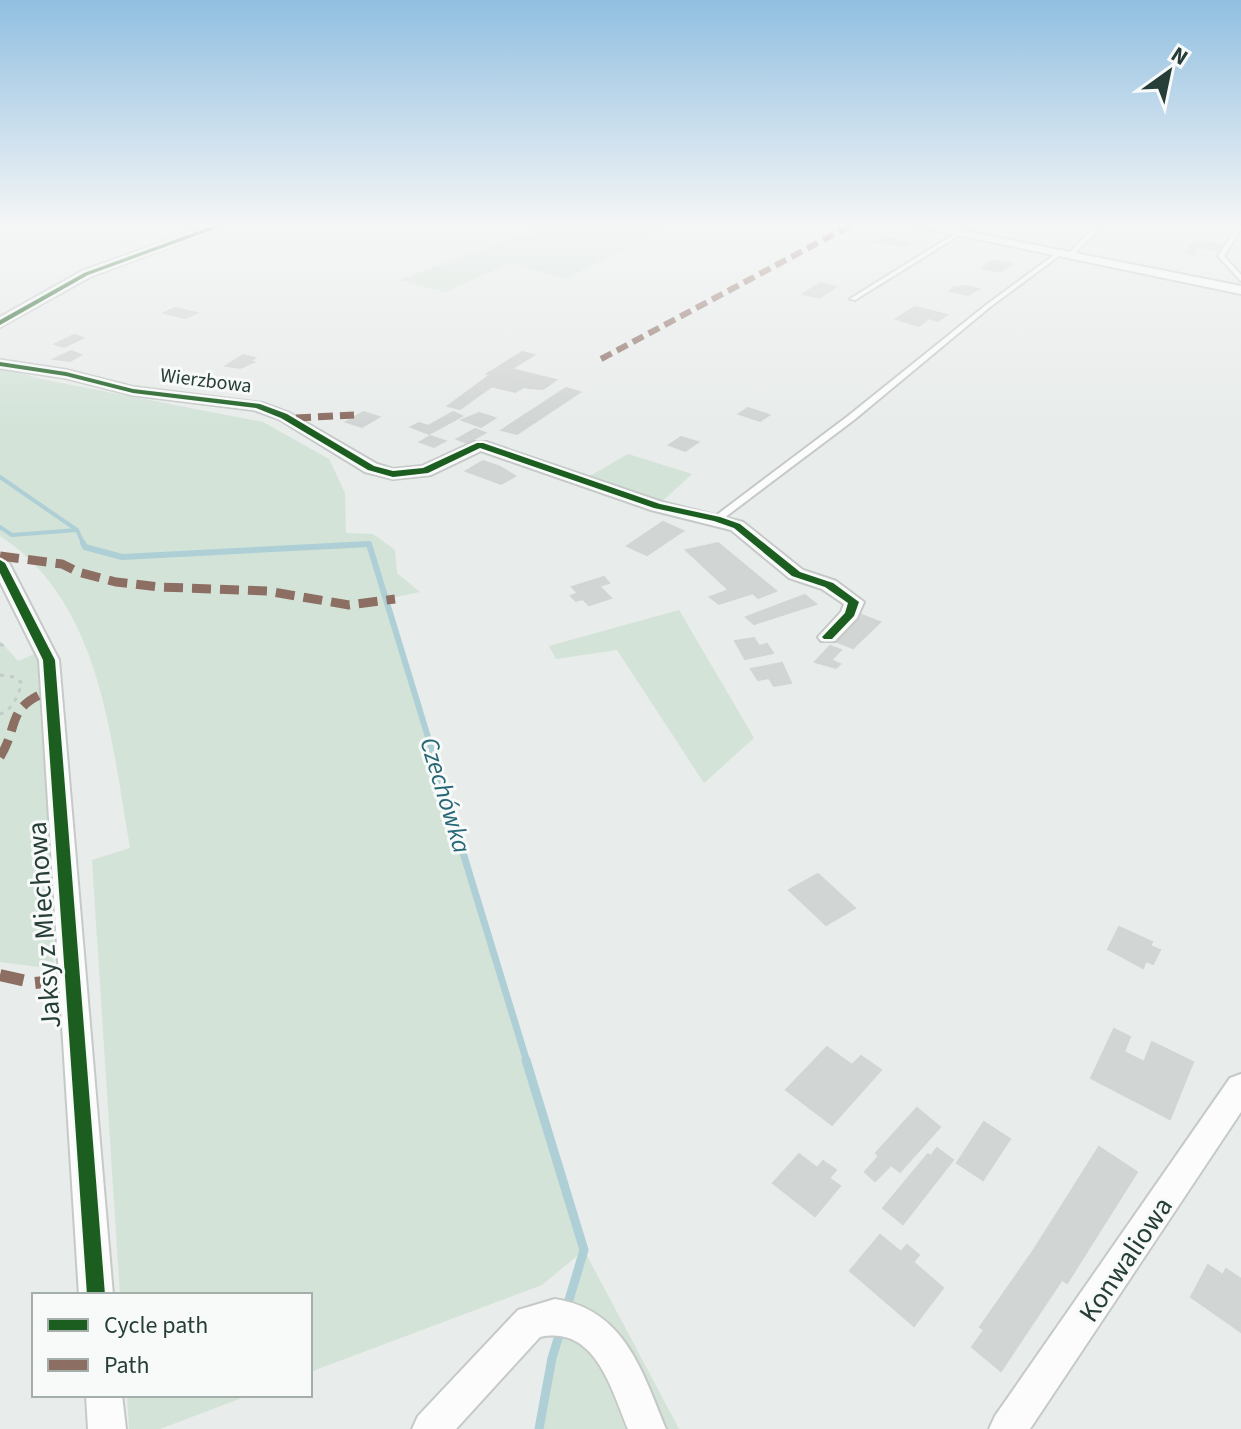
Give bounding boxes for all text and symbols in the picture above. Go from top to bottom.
north arrow [1129,32,1209,112]
text: N [1164,39,1194,73]
street label: Wierzbowa [159,361,253,400]
water label: Czechówka [410,733,481,858]
street label: Jaksy z Miechowa [17,820,71,1030]
street label: Konwaliowa [1069,1189,1183,1330]
legend [32,1293,312,1397]
text: Cycle path [104,1308,208,1343]
text: Path [104,1348,150,1383]

